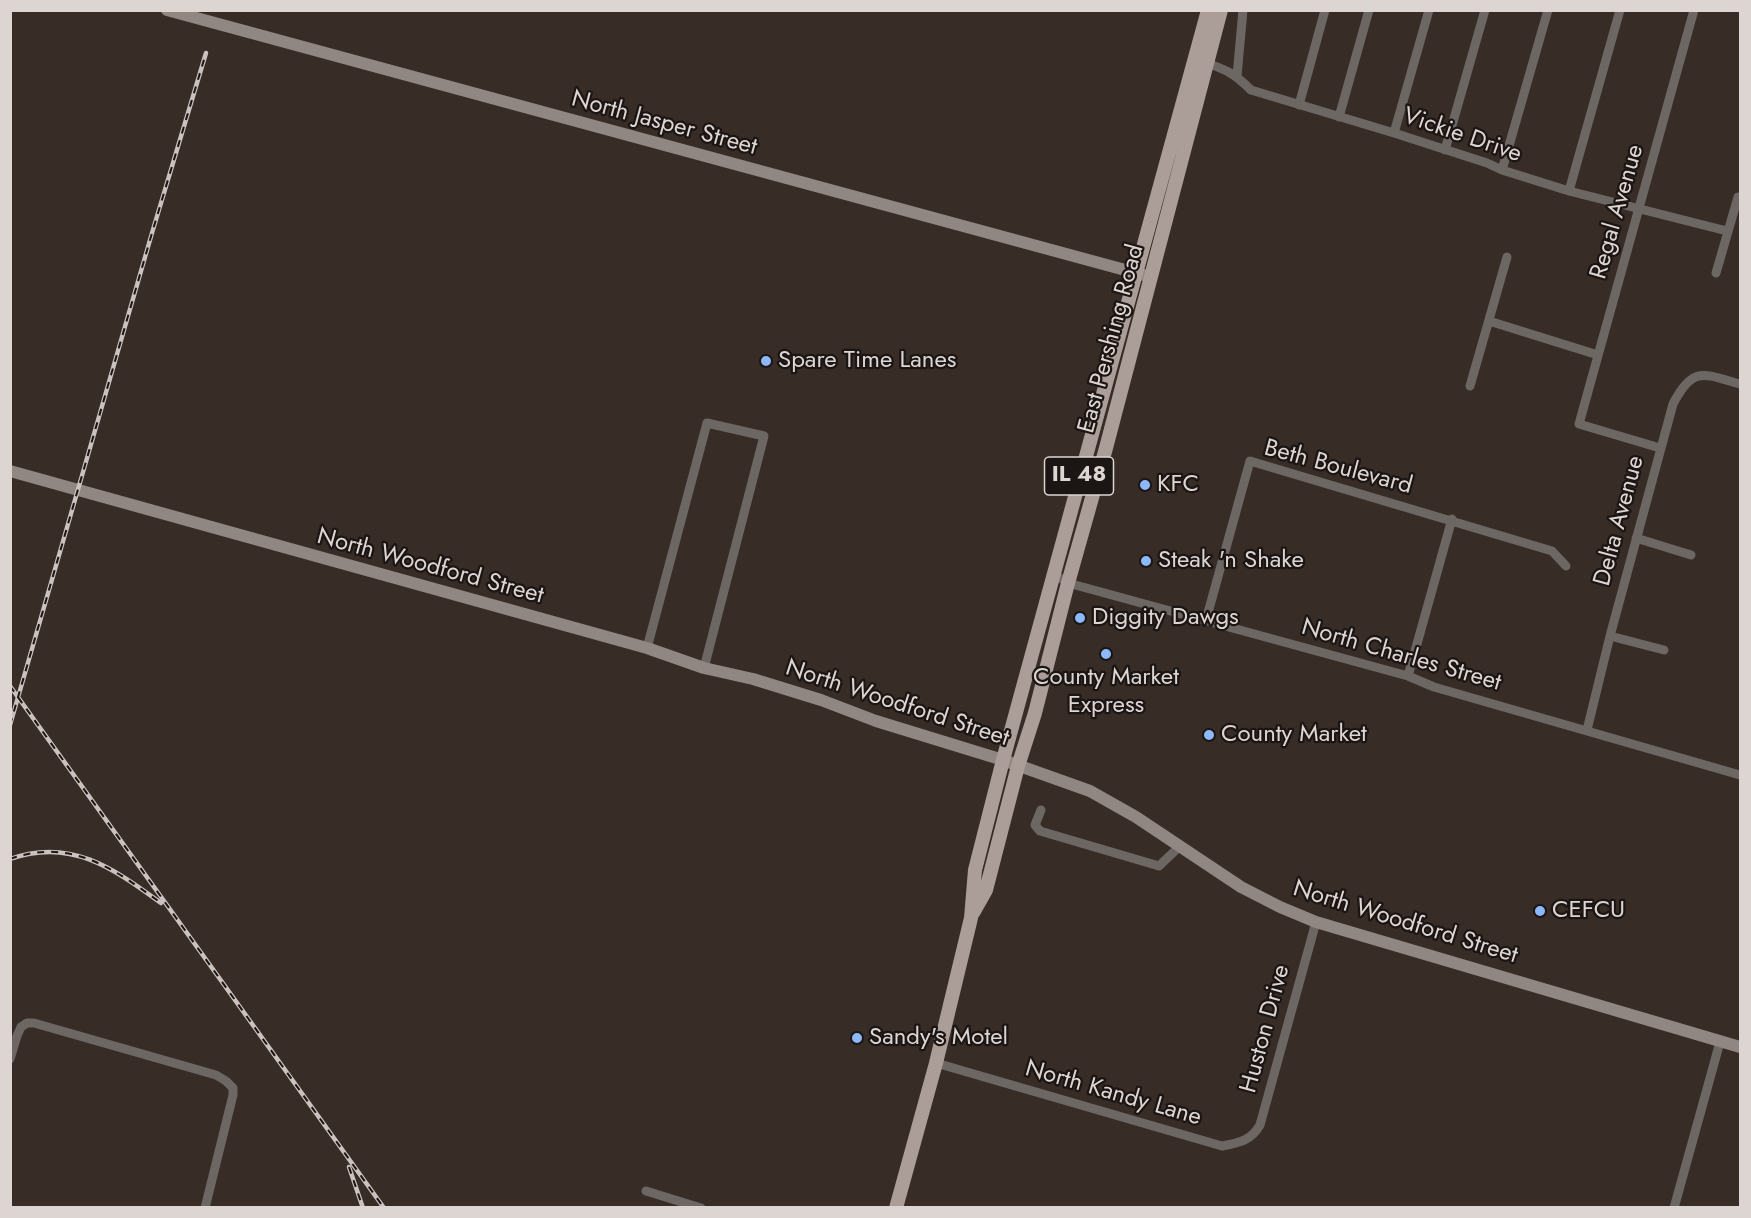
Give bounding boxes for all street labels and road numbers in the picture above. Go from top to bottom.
street label: North Jasper Street [568,85,760,163]
street label: Vickie Drive [1399,102,1525,170]
street label: Regal Avenue [1585,141,1651,283]
street label: East Pershing Road [1073,242,1151,436]
street label: Beth Boulevard [1261,434,1415,502]
street label: Delta Avenue [1589,453,1651,589]
road number: IL 48 [1044,457,1114,495]
street label: North Woodford Street [313,523,547,611]
street label: North Charles Street [1298,614,1504,698]
street label: North Woodford Street [781,654,1013,754]
street label: North Woodford Street [1289,875,1521,971]
street label: Huston Drive [1235,962,1297,1096]
street label: North Kandy Lane [1022,1055,1204,1133]

